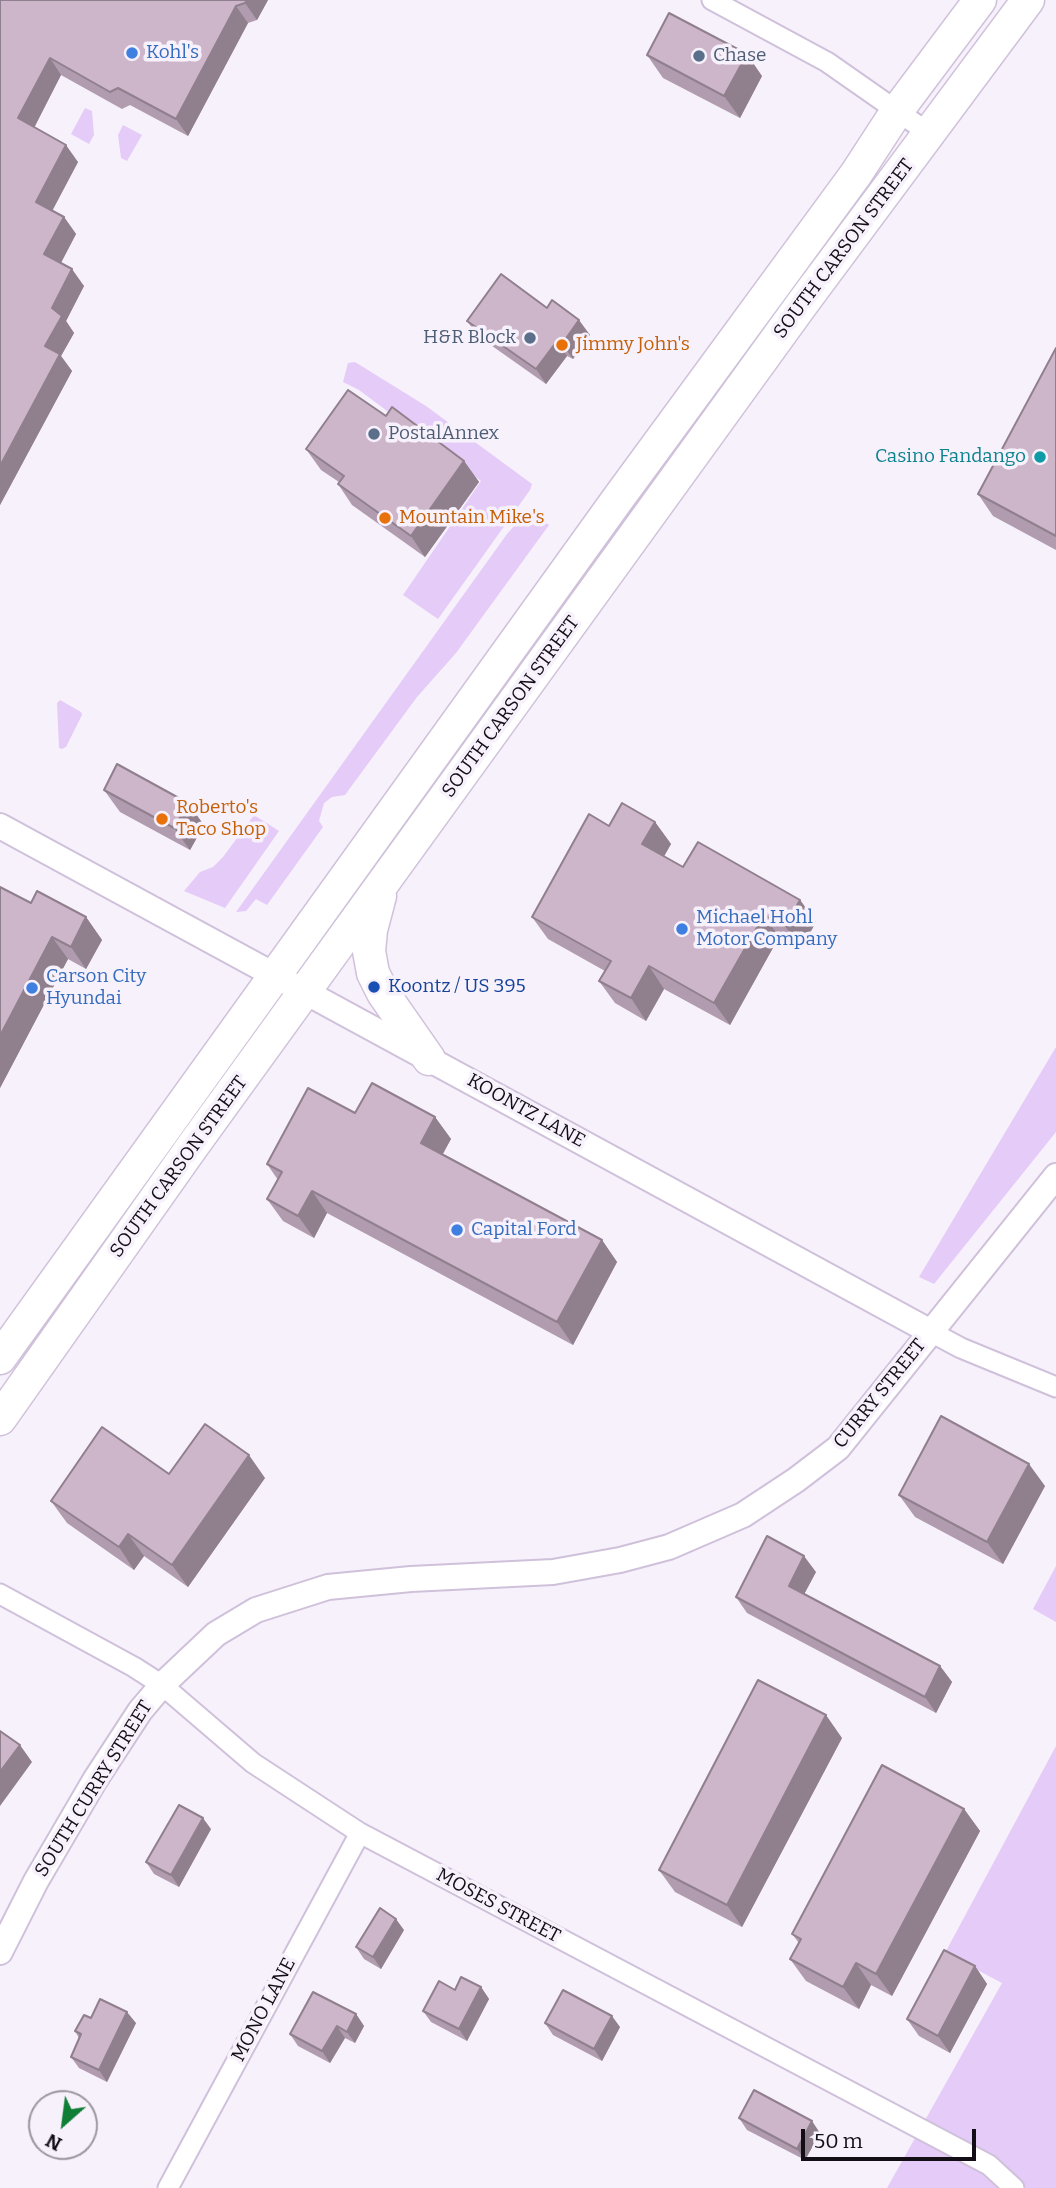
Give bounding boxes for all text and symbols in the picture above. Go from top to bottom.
place label: Kohl's [146,42,199,64]
marker: Kohl's [124,45,140,61]
place label: Chase [713,45,766,67]
marker: Chase [691,48,707,64]
street label: SOUTH CARSON STREET [769,155,919,343]
place label: H&R Block [423,327,516,349]
marker: H&R Block [522,330,538,346]
place label: Jimmy John's [576,334,690,356]
marker: Jimmy John's [554,337,570,353]
place label: PostalAnnex [388,423,499,445]
marker: PostalAnnex [366,426,382,442]
place label: Casino Fandango [875,446,1026,468]
marker: Casino Fandango [1032,449,1048,465]
place label: Mountain Mike's [399,507,545,529]
marker: Mountain Mike's [377,510,393,526]
street label: SOUTH CARSON STREET [438,612,584,802]
place label: Roberto's Taco Shop [176,797,266,841]
marker: Roberto's Taco Shop [154,811,170,827]
place label: Michael Hohl Motor Company [696,907,837,951]
marker: Michael Hohl Motor Company [674,921,690,937]
place label: Carson City Hyundai [46,966,146,1010]
place label: Koontz / US 395 [388,976,526,998]
marker: Koontz / US 395 [366,979,382,995]
marker: Carson City Hyundai [24,980,40,996]
street label: KOONTZ LANE [463,1069,589,1153]
street label: SOUTH CARSON STREET [106,1072,252,1262]
place label: Capital Ford [471,1219,577,1241]
marker: Capital Ford [449,1222,465,1238]
street label: CURRY STREET [829,1335,931,1453]
street label: SOUTH CURRY STREET [30,1697,158,1881]
street label: MOSES STREET [432,1864,564,1948]
street label: MONO LANE [227,1954,301,2066]
north arrow [28,2090,98,2160]
scale bar [804,2114,979,2158]
text: 50 m [814,2128,863,2154]
text: N [42,2129,66,2156]

